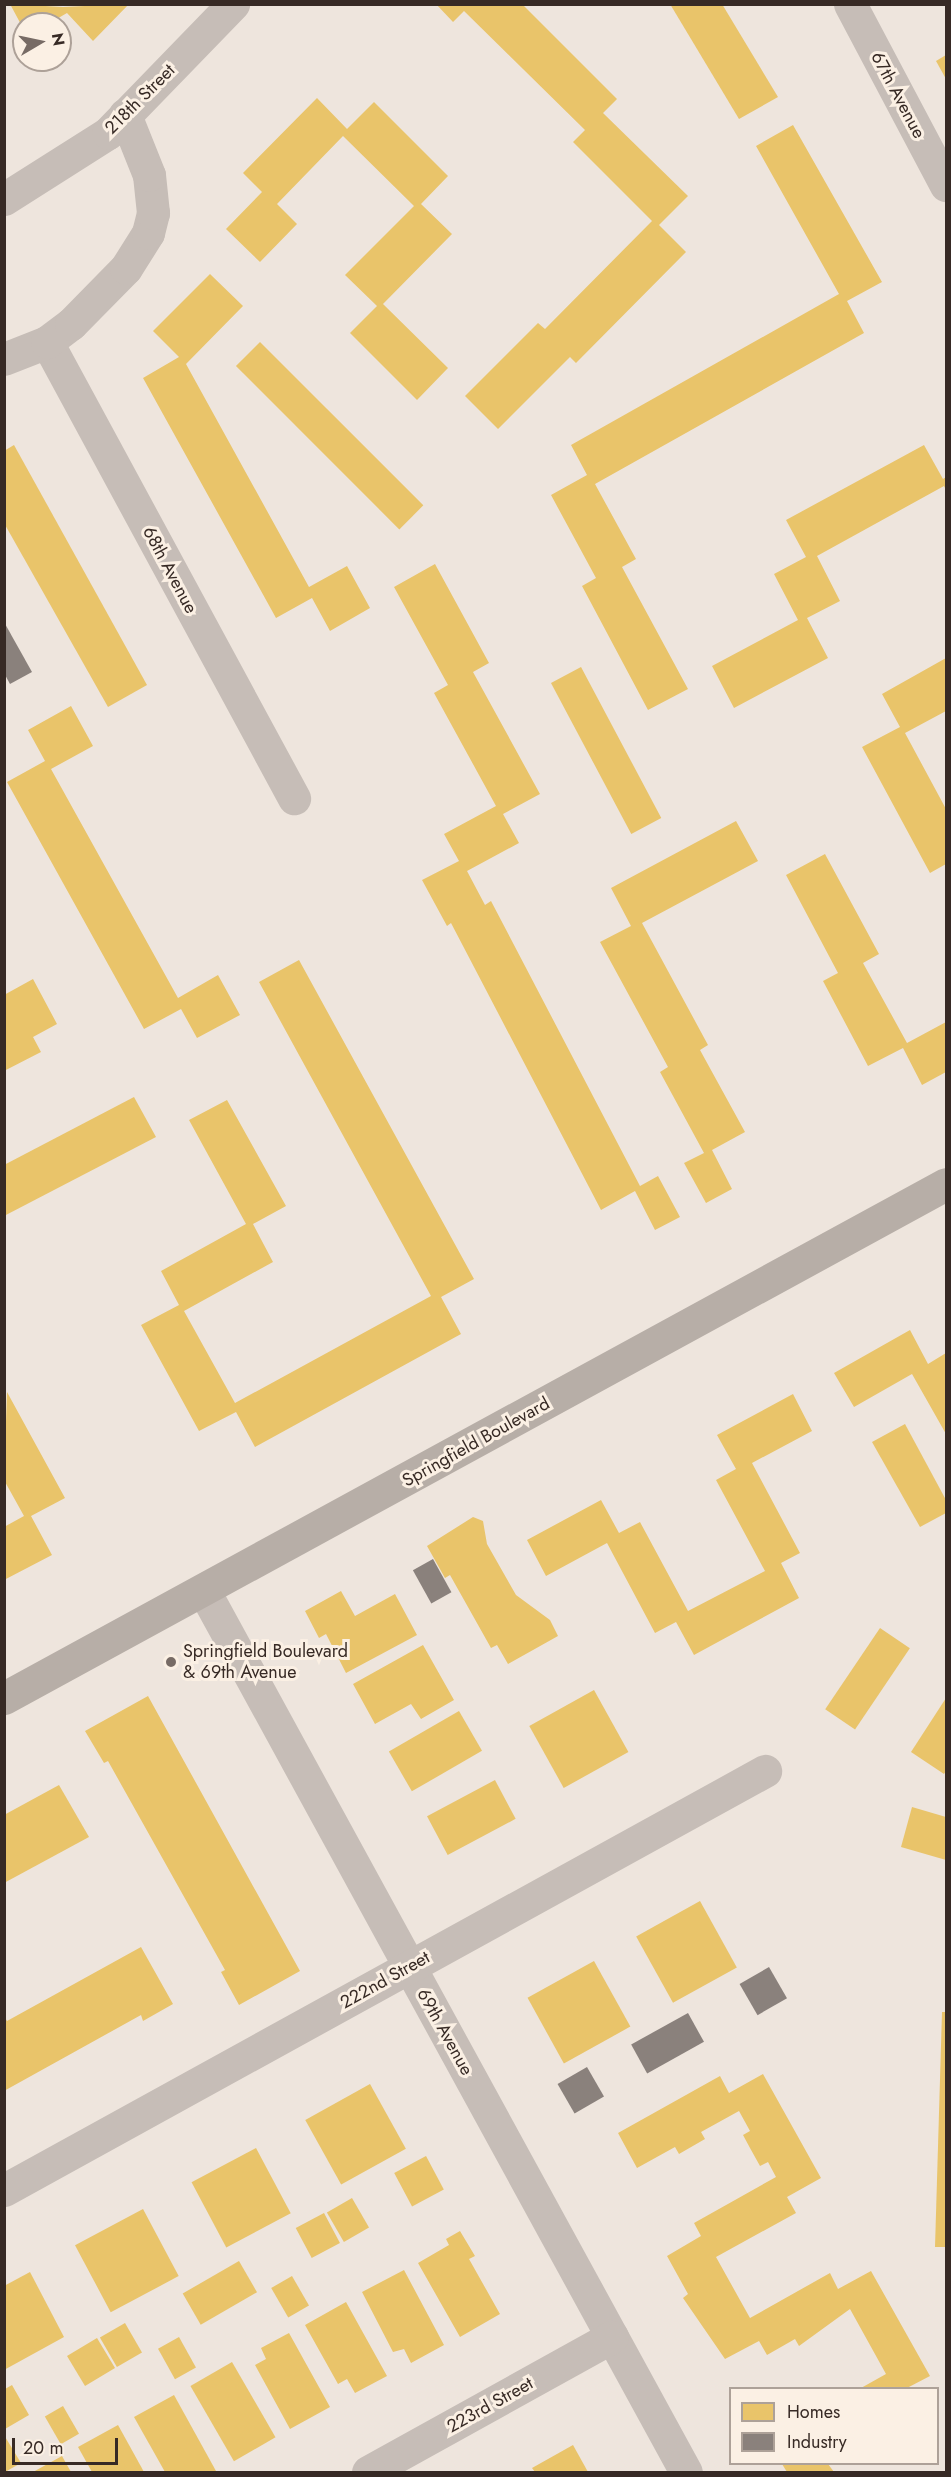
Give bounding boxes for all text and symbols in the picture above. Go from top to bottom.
north arrow [12,12,72,72]
text: N [46,31,71,47]
street label: 67th Avenue [866,48,930,142]
street label: 218th Street [100,59,180,139]
street label: 68th Avenue [138,523,202,617]
street label: Springfield Boulevard [399,1393,553,1491]
place label: Springfield Boulevard & 69th Avenue [183,1641,348,1684]
marker: Springfield Boulevard & 69th Avenue [164,1655,178,1669]
street label: 222nd Street [337,1947,433,2013]
street label: 69th Avenue [412,1985,478,2079]
street label: 223rd Street [443,2373,537,2437]
legend [729,2387,939,2465]
text: Homes [787,2399,840,2425]
scale bar [15,2426,122,2464]
text: Industry [787,2429,847,2455]
text: 20 m [23,2435,63,2461]

